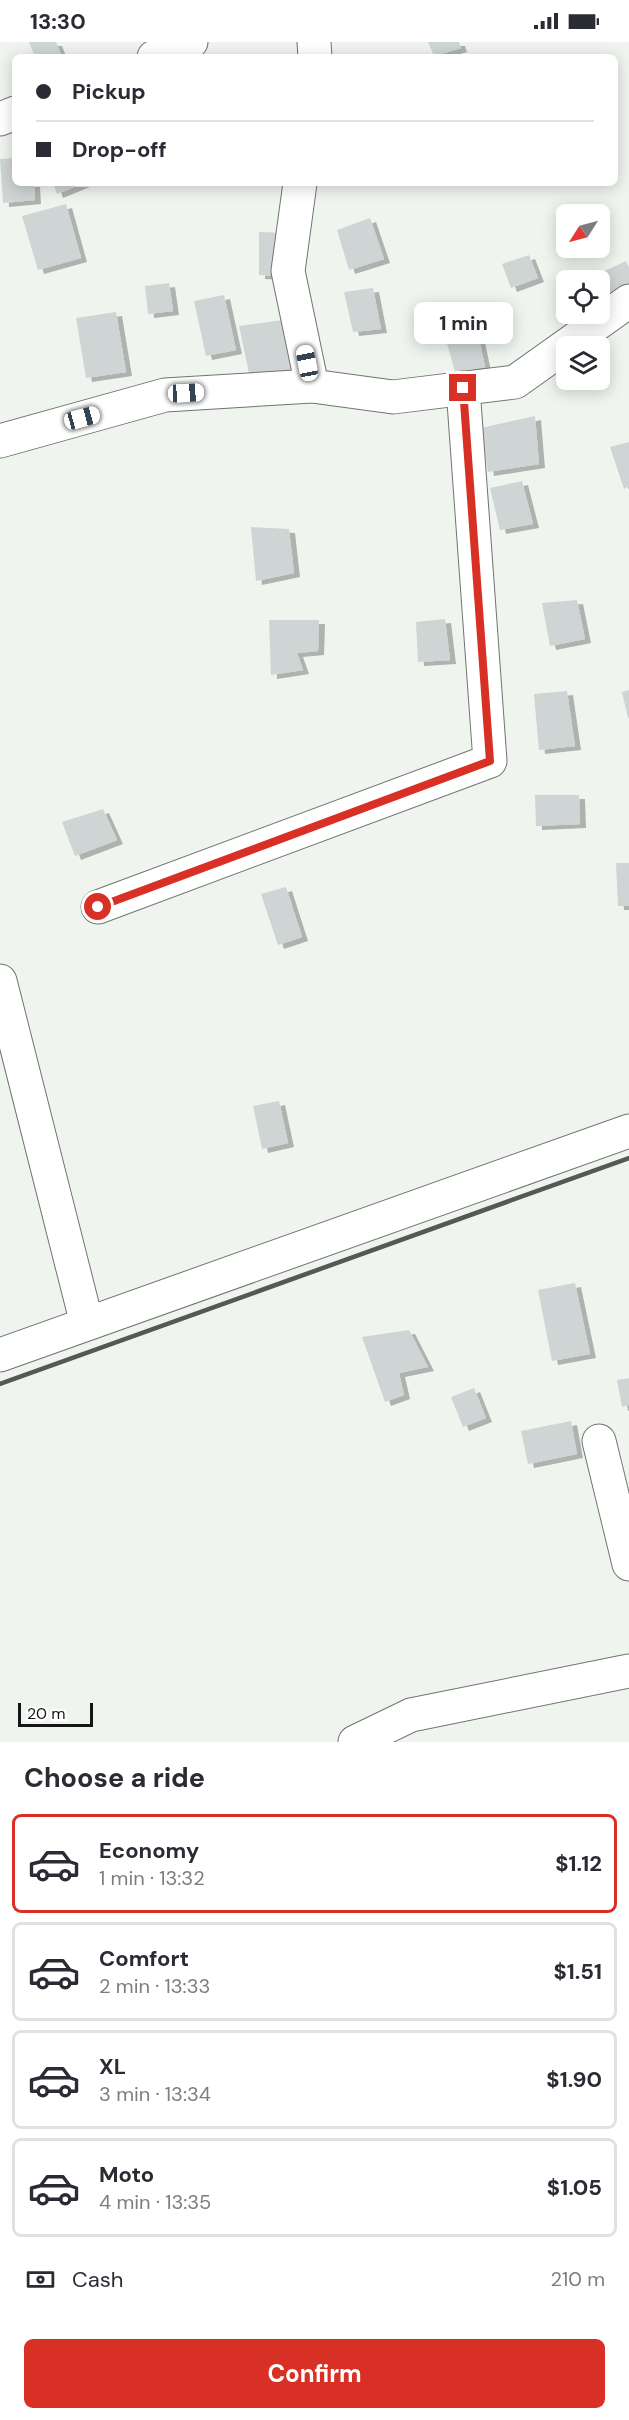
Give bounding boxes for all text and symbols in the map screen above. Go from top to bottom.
text: 13:30 [30,7,86,36]
text: Pickup [72,77,146,106]
text: Drop-off [72,135,167,164]
north arrow [556,204,610,258]
map controls [556,204,610,390]
button: locate [556,270,610,324]
callout: 1 min [414,301,512,343]
text: 1 min [439,310,488,336]
button: layers [556,336,610,390]
car [295,344,319,382]
route end [449,374,476,401]
car [168,383,204,403]
car [62,405,102,431]
route start [84,893,111,920]
scale bar [18,1700,93,1728]
text: 20 m [27,1703,66,1724]
text: Choose a ride [24,1760,205,1795]
text: Economy [99,1836,199,1865]
icon: car [27,1837,81,1891]
text: $1.12 [555,1849,602,1878]
text: 1 min · 13:32 [99,1865,205,1891]
text: Comfort [99,1944,189,1973]
icon: car [27,1945,81,1999]
text: $1.51 [553,1957,602,1986]
text: 2 min · 13:33 [99,1973,210,1999]
text: XL [99,2052,126,2081]
icon: car [27,2053,81,2107]
text: $1.90 [546,2065,602,2094]
text: 3 min · 13:34 [99,2081,211,2107]
text: Moto [99,2160,154,2189]
icon: car [27,2161,81,2215]
text: $1.05 [547,2173,602,2202]
text: 4 min · 13:35 [99,2189,211,2215]
icon: cash [24,2263,57,2296]
text: Cash [72,2265,123,2294]
text: 210 m [550,2266,605,2292]
button: Confirm [24,2339,605,2408]

